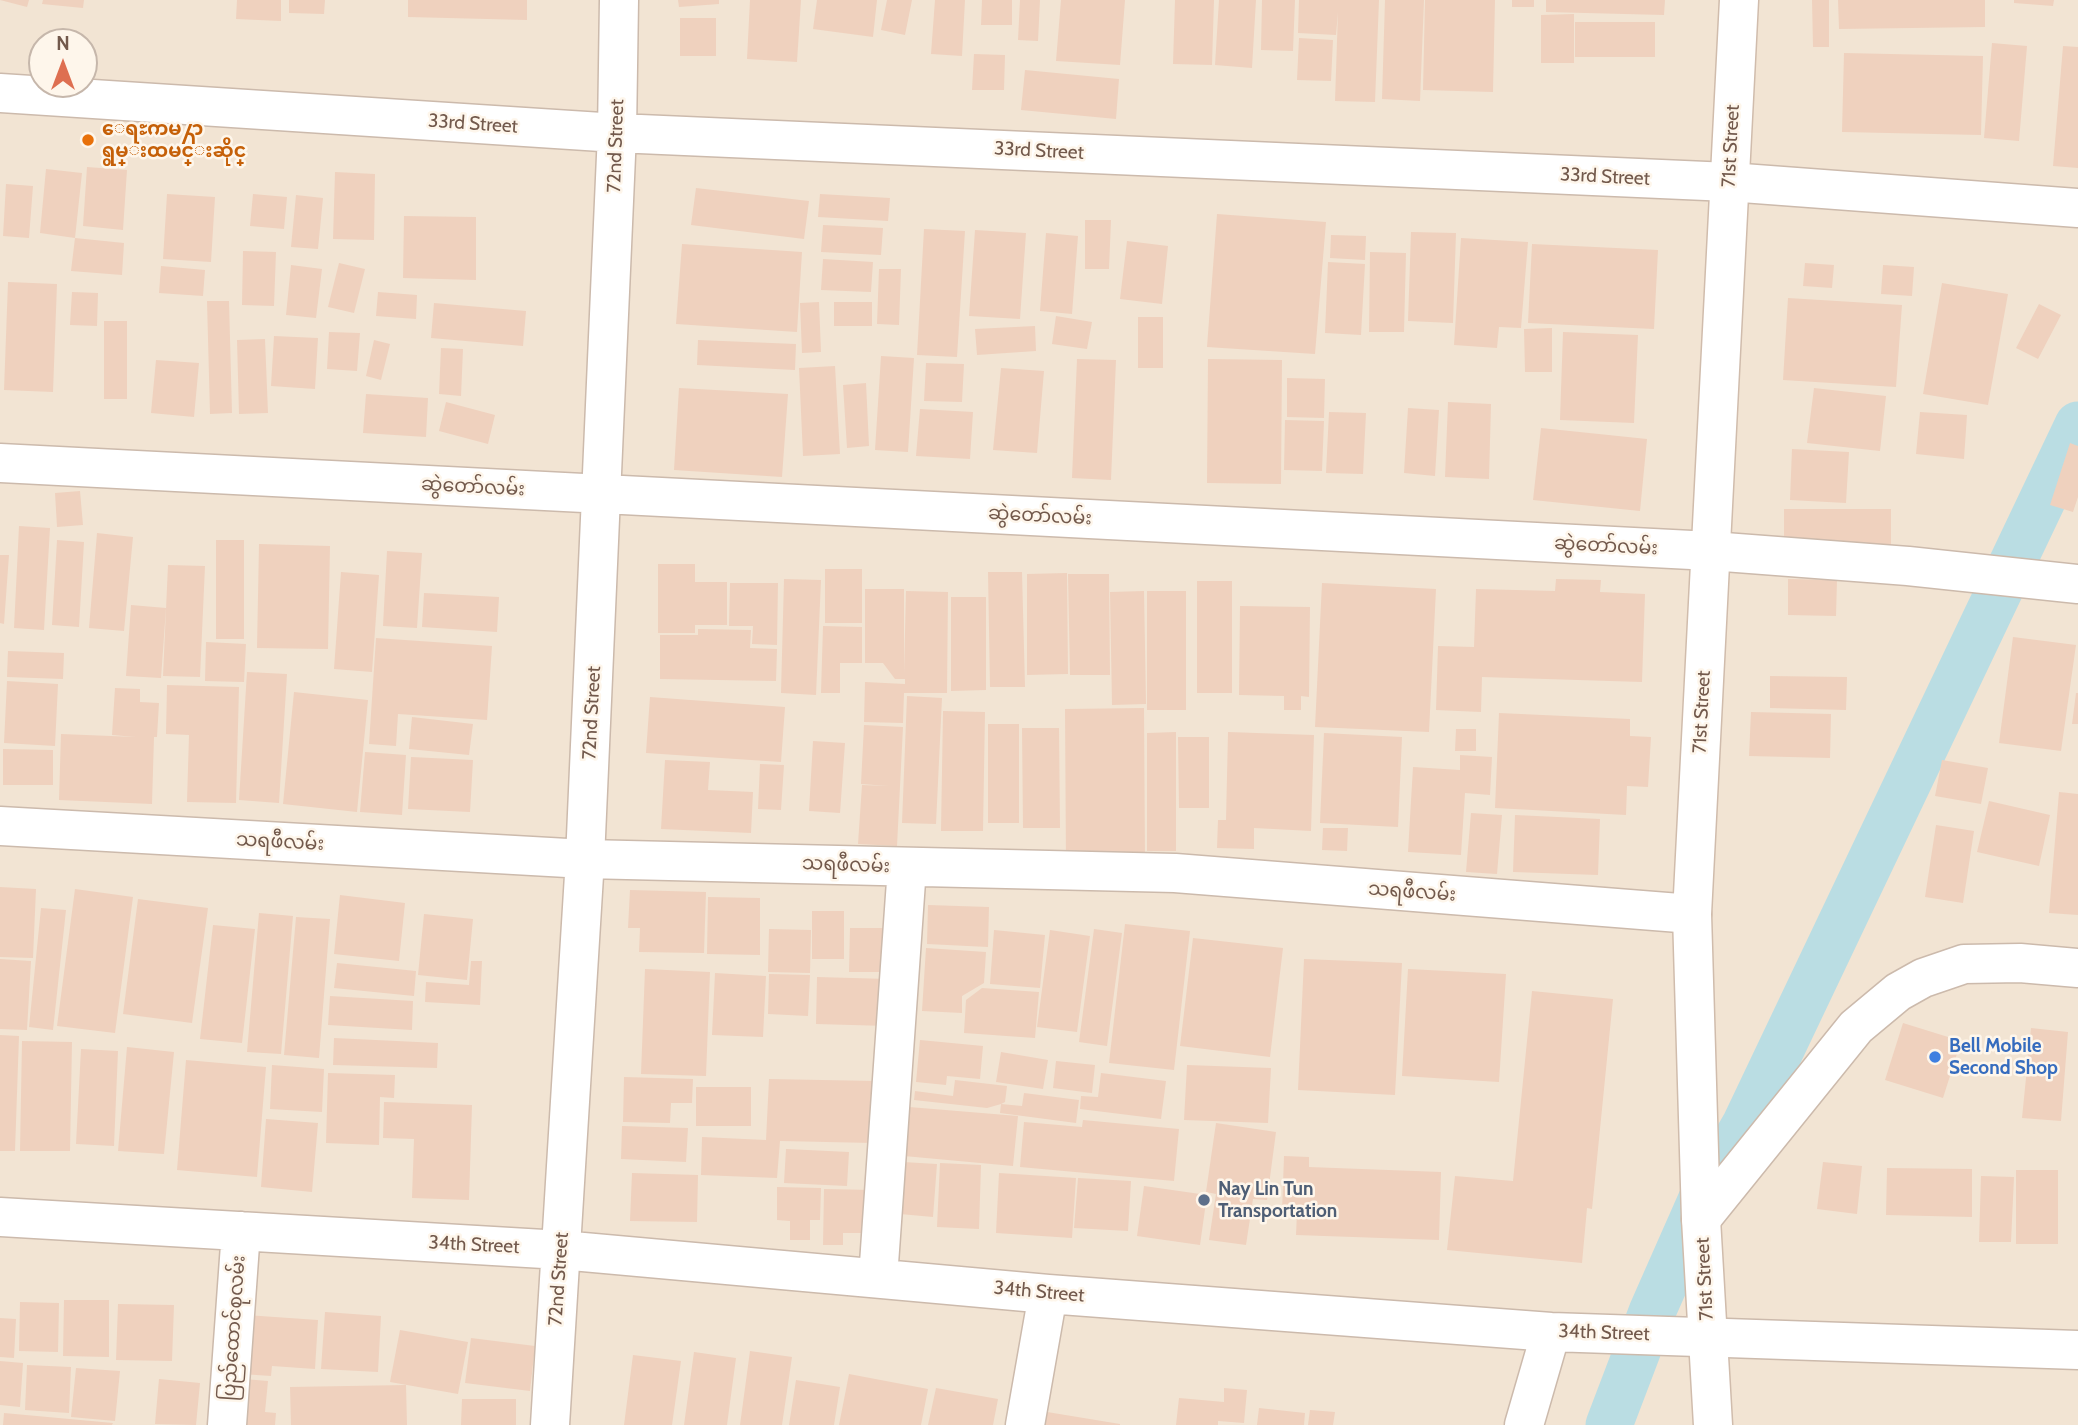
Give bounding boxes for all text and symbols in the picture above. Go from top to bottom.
north arrow [28,28,98,98]
text: N [56,32,70,55]
street label: 72nd Street [603,99,629,193]
street label: 71st Street [1717,104,1745,188]
street label: 33rd Street [427,109,519,139]
place label: ေရႊကမ႓ာ ရွမ္းထမင္းဆိုင္ [102,118,246,162]
marker: ေရႊကမ႓ာ ရွမ္းထမင္းဆိုင္ [80,132,96,148]
street label: 33rd Street [993,137,1085,165]
street label: 33rd Street [1559,163,1651,191]
street label: ဆွဲတော်လမ်း [420,473,526,501]
street label: ဆွဲတော်လမ်း [987,502,1093,530]
street label: ဆွဲတော်လမ်း [1553,532,1659,560]
street label: 72nd Street [578,666,606,760]
street label: 71st Street [1688,670,1716,754]
street label: သရဖီလမ်း [235,828,325,856]
street label: သရဖီလမ်း [802,852,890,878]
street label: သရဖီလမ်း [1367,878,1457,906]
place label: Bell Mobile Second Shop [1949,1035,2058,1079]
marker: Bell Mobile Second Shop [1927,1049,1943,1065]
place label: Nay Lin Tun Transportation [1218,1178,1337,1222]
marker: Nay Lin Tun Transportation [1196,1192,1212,1208]
street label: 34th Street [428,1231,520,1259]
street label: 72nd Street [544,1231,574,1327]
street label: 71st Street [1691,1237,1719,1321]
street label: ပြည်ထောင်စုလမ်း [218,1254,250,1402]
street label: 34th Street [993,1277,1085,1307]
street label: 34th Street [1558,1320,1650,1346]

